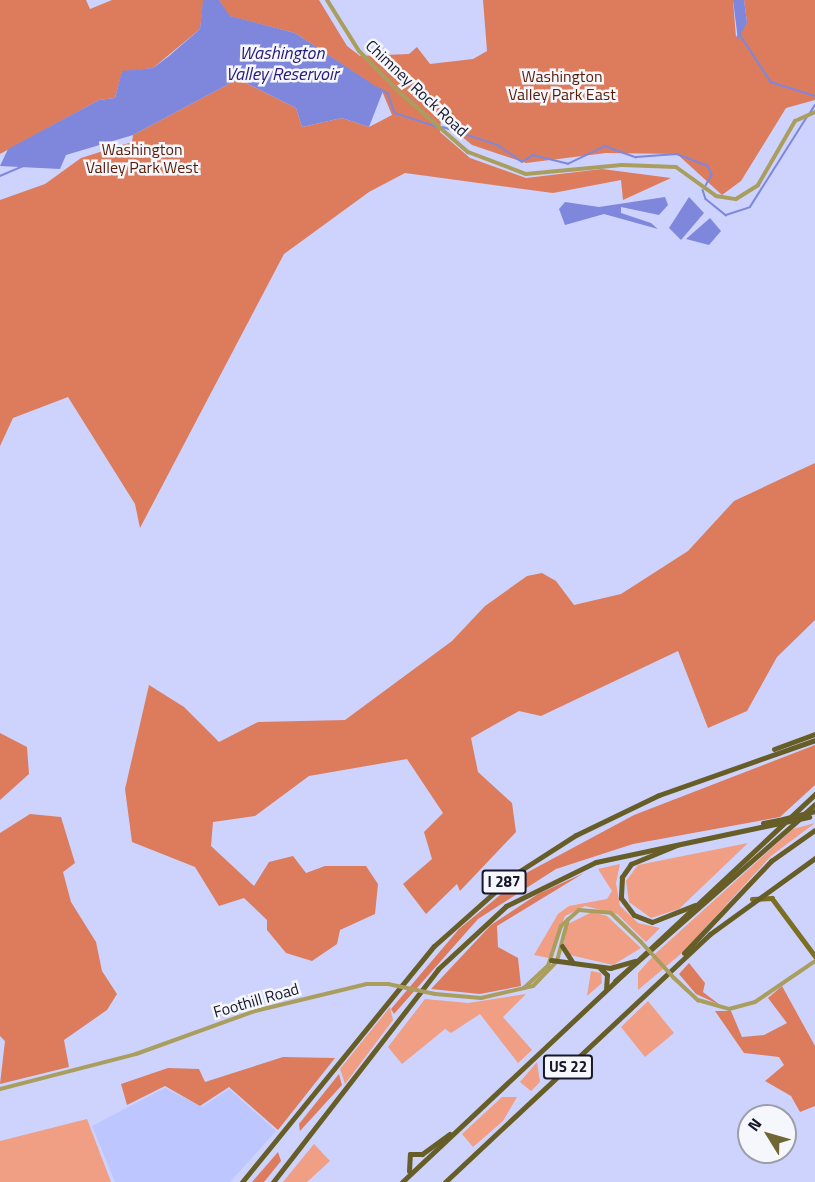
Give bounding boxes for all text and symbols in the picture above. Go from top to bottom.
street label: Chimney Rock Road [362,36,472,140]
water label: Washington Valley Reservoir [226,43,338,86]
park label: Washington Valley Park East [508,66,616,104]
park label: Washington Valley Park West [86,139,198,177]
road number: I 287 [482,870,526,894]
street label: Foothill Road [211,979,301,1021]
road number: US 22 [542,1055,594,1079]
north arrow [737,1104,797,1164]
text: N [741,1113,767,1136]

